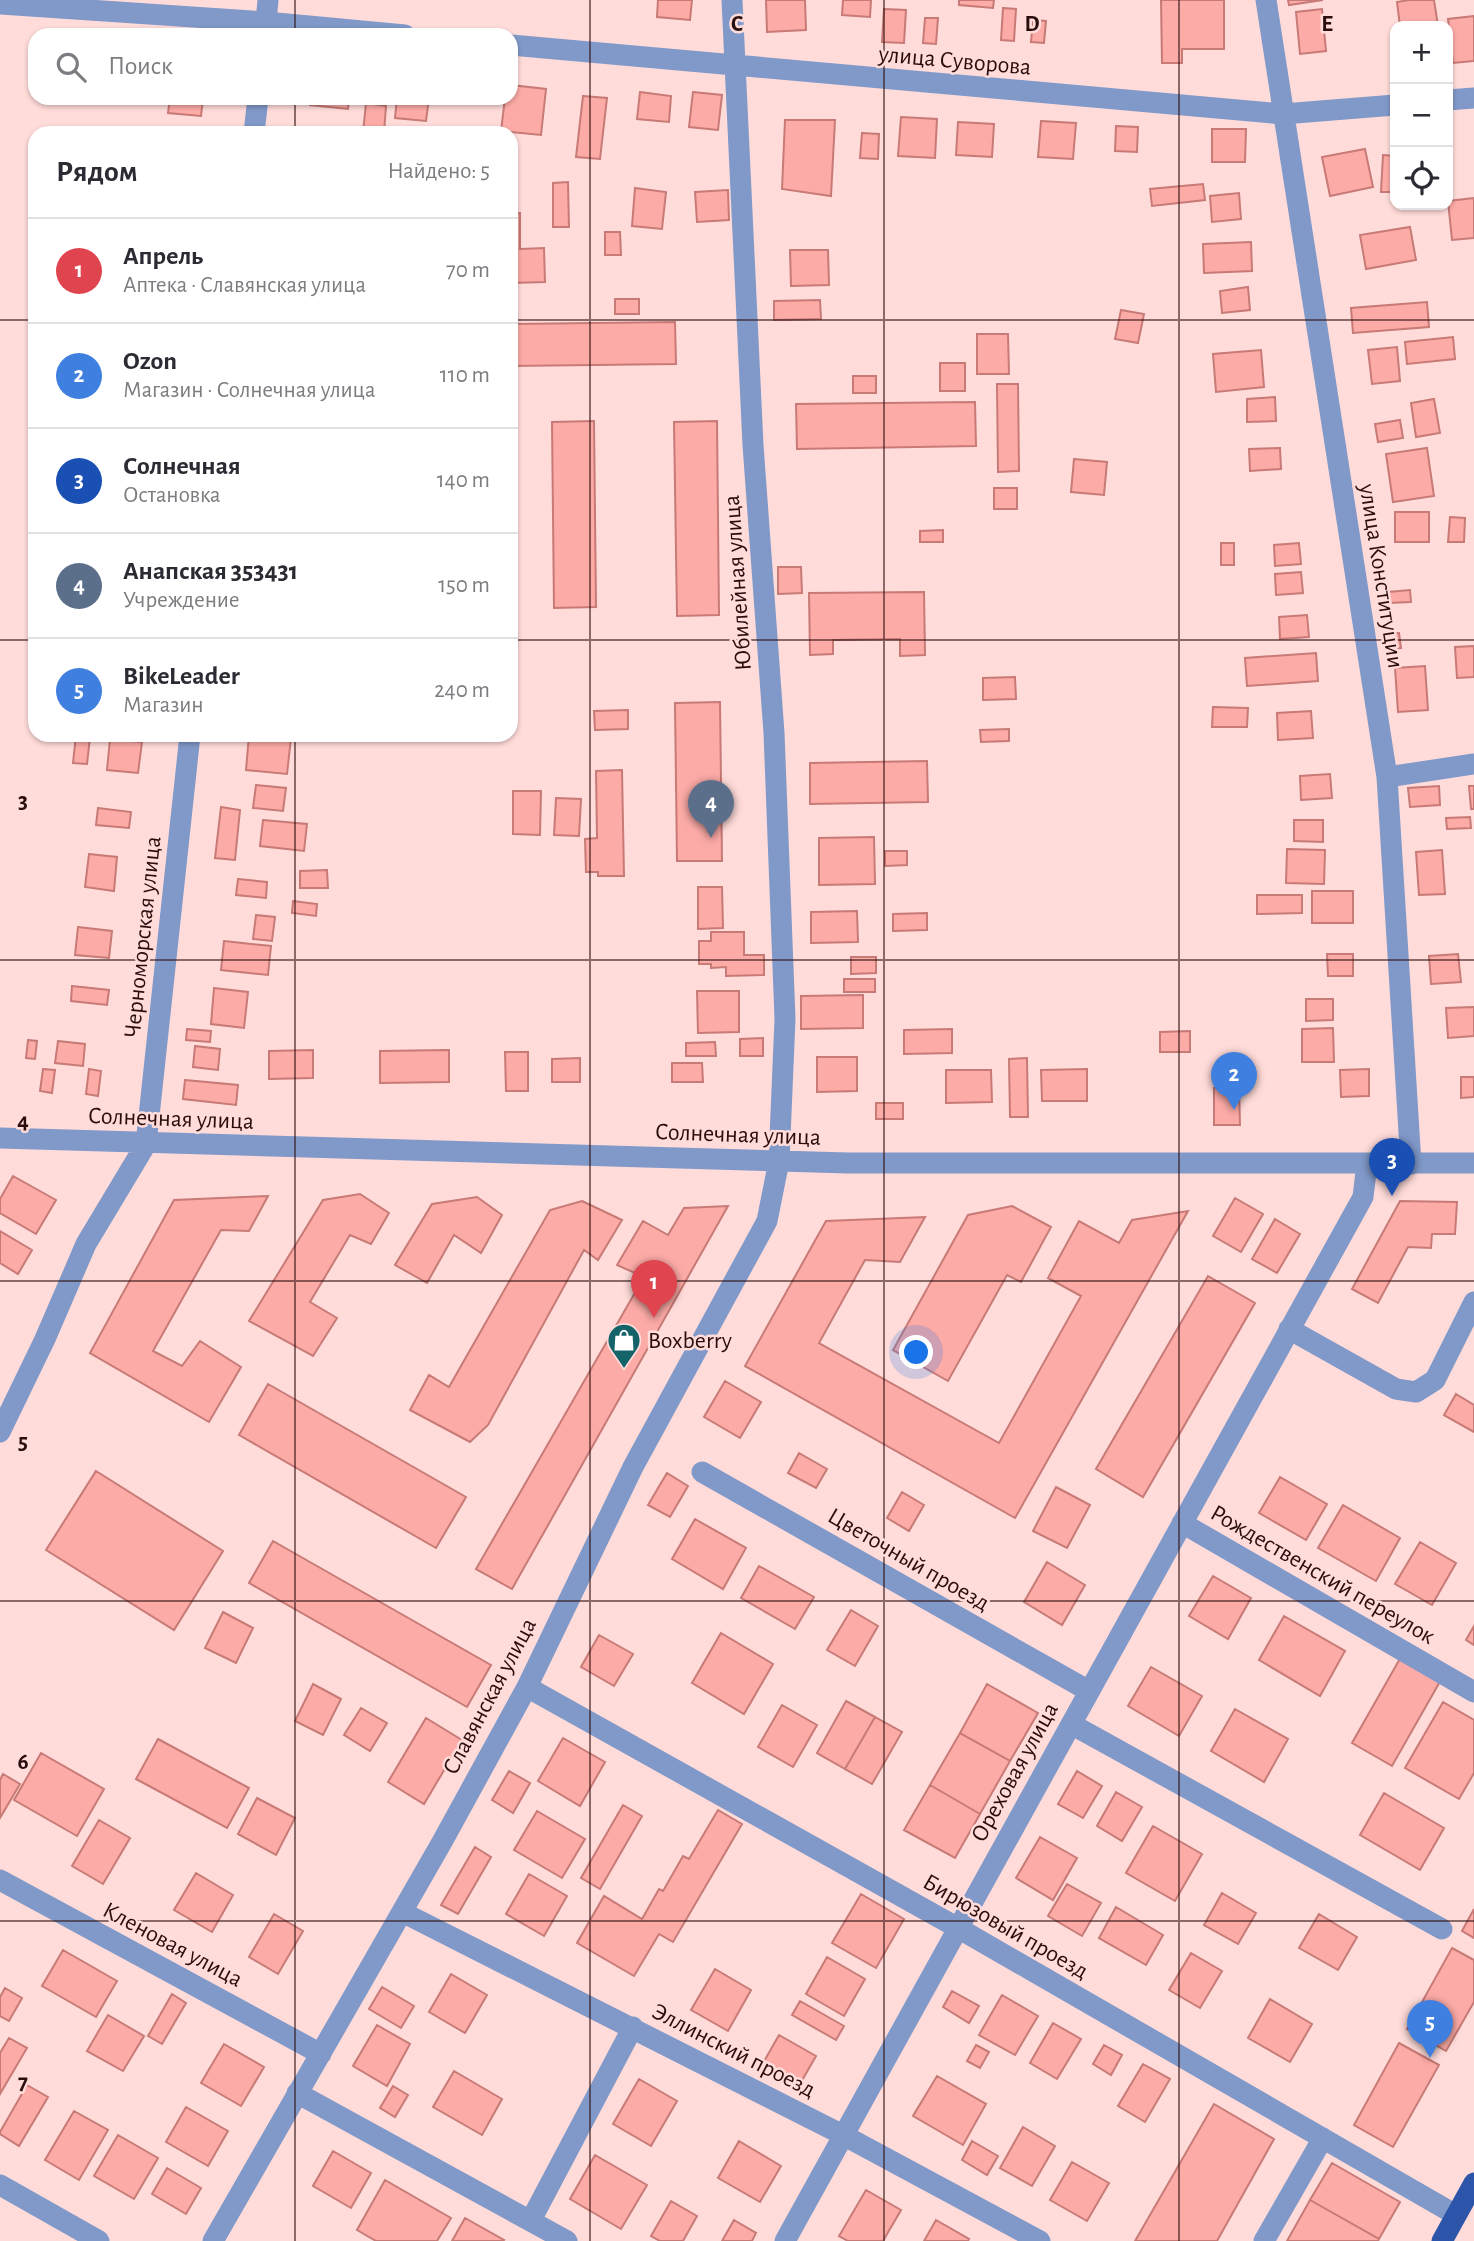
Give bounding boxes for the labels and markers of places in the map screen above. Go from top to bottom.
pin: 4 [688,780,734,838]
pin: 2 [1211,1052,1257,1110]
pin: 3 [1369,1138,1415,1196]
pin: 1 [631,1260,677,1318]
shop icon: Boxberry [605,1321,643,1370]
place label: Boxberry [648,1329,732,1353]
pin: 5 [1407,2000,1453,2058]

